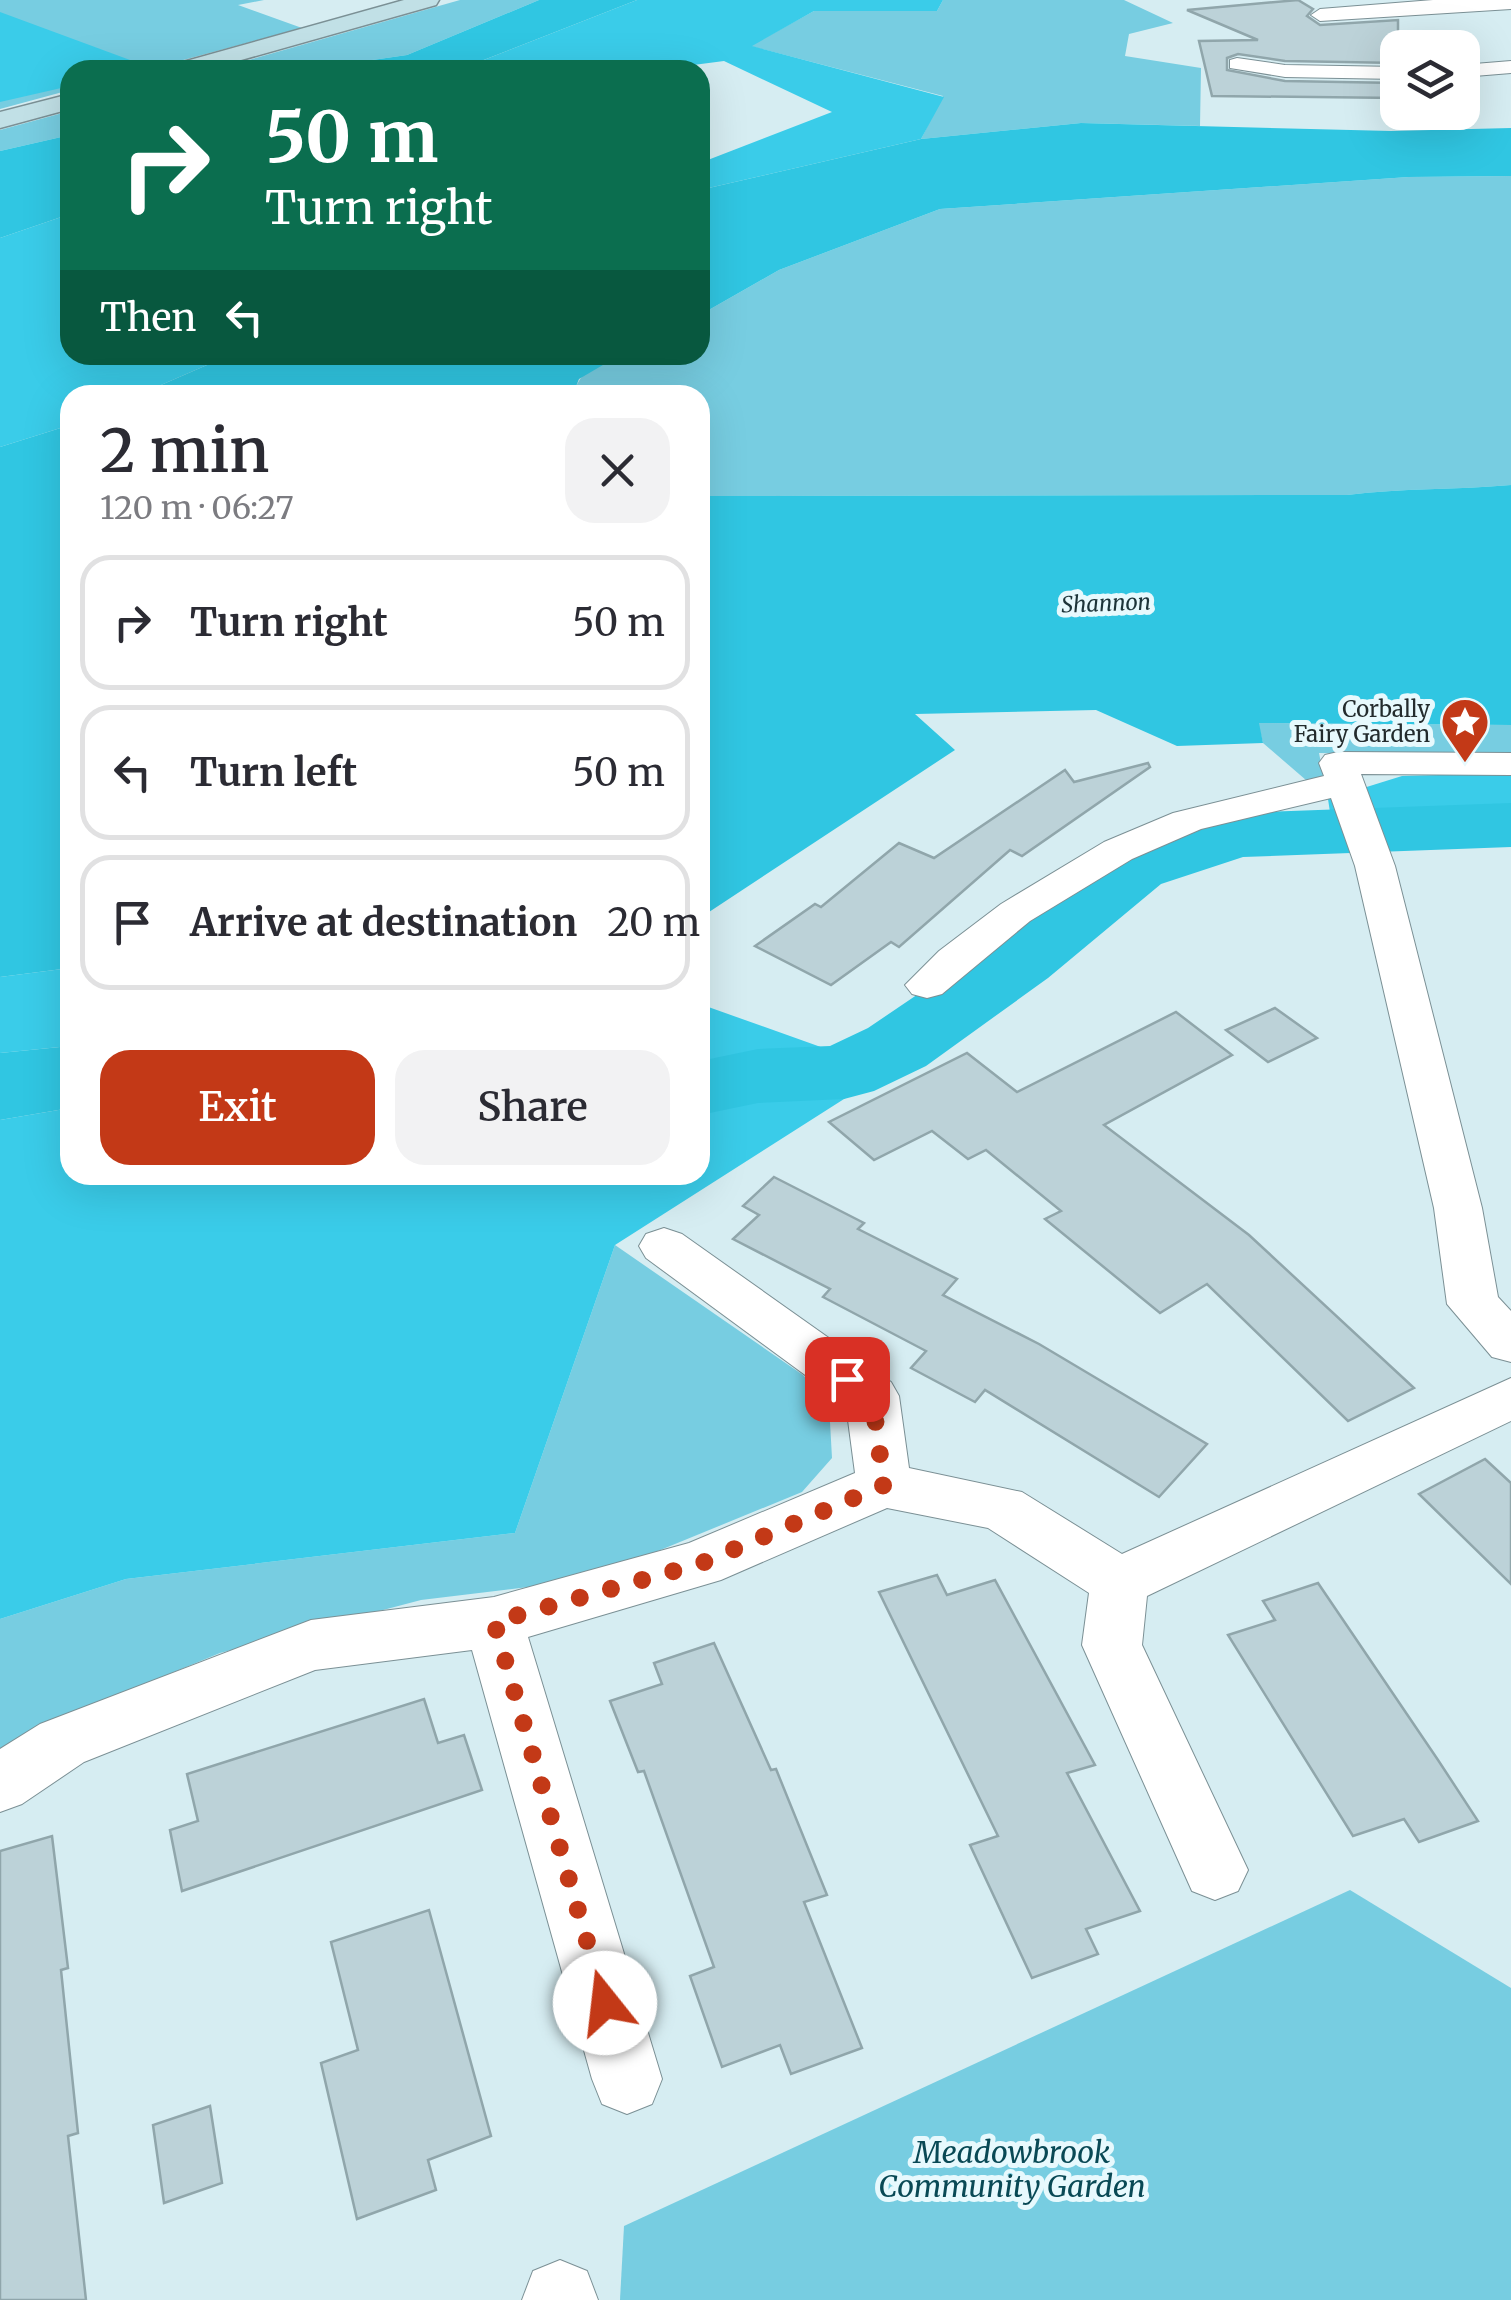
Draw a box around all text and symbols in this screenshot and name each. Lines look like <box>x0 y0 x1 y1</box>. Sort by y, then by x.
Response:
map controls <box>1380 30 1480 130</box>
button: layers <box>1380 30 1480 130</box>
text: 50 m <box>265 93 438 181</box>
icon: right <box>100 100 230 230</box>
text: Turn right <box>265 180 493 236</box>
icon: left <box>217 290 272 345</box>
text: Then <box>100 294 197 341</box>
text: 2 min <box>100 413 269 488</box>
button: close <box>565 418 670 523</box>
text: 120 m · 06:27 <box>100 488 294 528</box>
water label: Shannon <box>1061 587 1151 619</box>
icon: right <box>105 595 160 650</box>
text: Turn right <box>190 599 388 646</box>
text: 50 m <box>572 599 665 646</box>
place label: Corbally Fairy Garden <box>1294 695 1430 748</box>
place icon: Corbally Fairy Garden <box>1439 696 1491 764</box>
icon: left <box>105 745 160 800</box>
text: Turn left <box>190 749 357 796</box>
text: 50 m <box>572 749 665 796</box>
icon: arrive <box>105 895 160 950</box>
text: Arrive at destination <box>190 899 577 946</box>
text: 20 m <box>607 899 700 946</box>
button: Exit <box>100 1050 375 1165</box>
button: Share <box>395 1050 670 1165</box>
pin <box>805 1337 890 1422</box>
icon: arrive <box>820 1352 875 1407</box>
position arrow <box>553 1951 657 2055</box>
park label: Meadowbrook Community Garden <box>878 2133 1146 2205</box>

